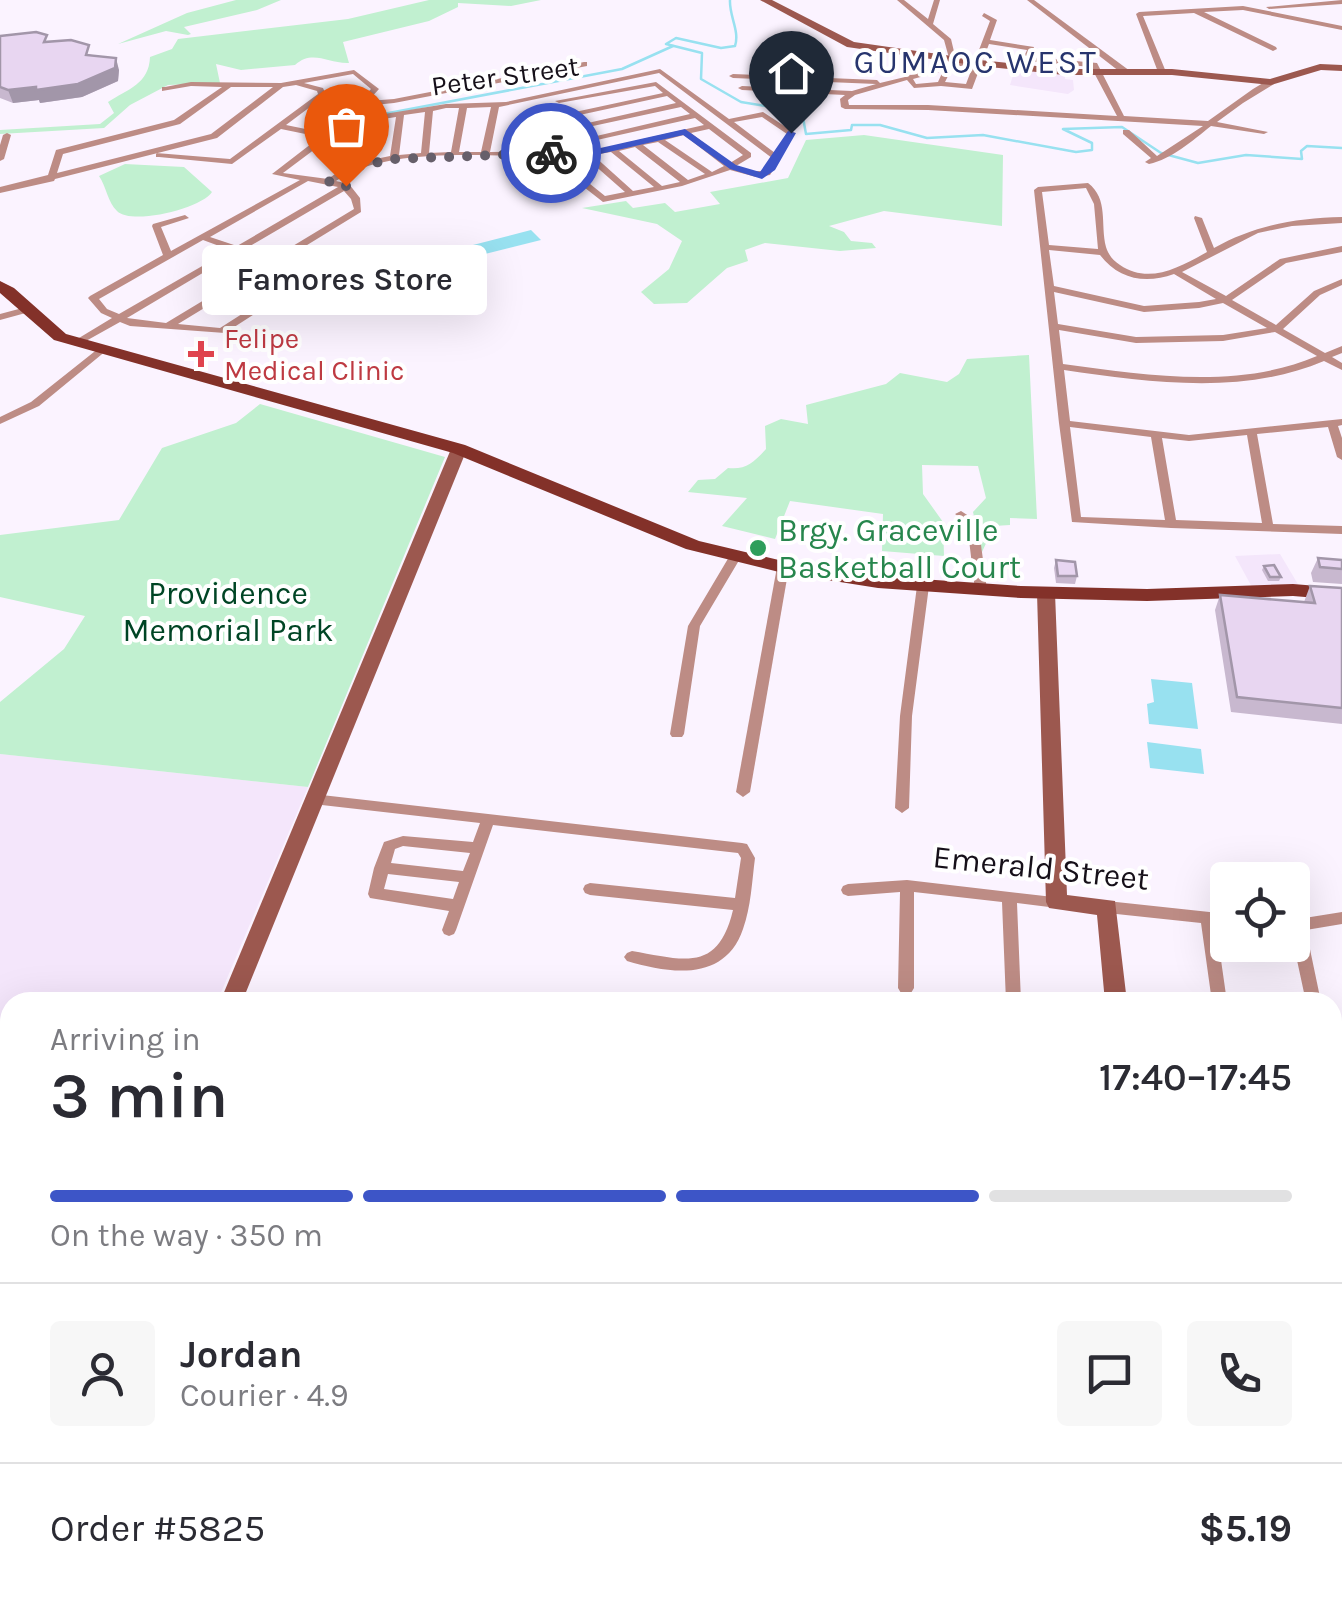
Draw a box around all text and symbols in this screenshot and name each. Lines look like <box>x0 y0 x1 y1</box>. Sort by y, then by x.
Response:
pin <box>749 31 834 134</box>
district label: GUMAOC WEST <box>854 44 1098 81</box>
icon: home <box>764 46 819 101</box>
street label: Peter Street <box>429 49 581 103</box>
pin <box>304 84 389 187</box>
icon: bag <box>319 99 374 154</box>
courier <box>501 103 601 203</box>
icon: bike <box>524 126 579 181</box>
callout: Famores Store <box>204 246 488 316</box>
text: Famores Store <box>236 261 453 298</box>
place label: Felipe Medical Clinic <box>224 322 404 387</box>
marker: Felipe Medical Clinic <box>188 341 214 367</box>
place label: Brgy. Graceville Basketball Court <box>778 512 1021 586</box>
marker: Brgy. Graceville Basketball Court <box>747 537 769 559</box>
park label: Providence Memorial Park <box>122 575 334 649</box>
street label: Emerald Street <box>931 838 1151 898</box>
map controls <box>1210 862 1310 962</box>
button: locate <box>1210 862 1310 962</box>
text: Arriving in <box>50 1021 201 1058</box>
text: 17:40–17:45 <box>1099 1055 1292 1100</box>
text: 3 min <box>50 1057 228 1133</box>
text: On the way · 350 m <box>50 1217 323 1254</box>
button: person <box>50 1321 155 1426</box>
button: chat <box>1057 1321 1162 1426</box>
button: phone <box>1187 1321 1292 1426</box>
text: Jordan <box>180 1332 303 1377</box>
text: Courier · 4.9 <box>180 1377 349 1414</box>
text: Order #5825 <box>50 1506 265 1551</box>
text: $5.19 <box>1199 1506 1292 1551</box>

